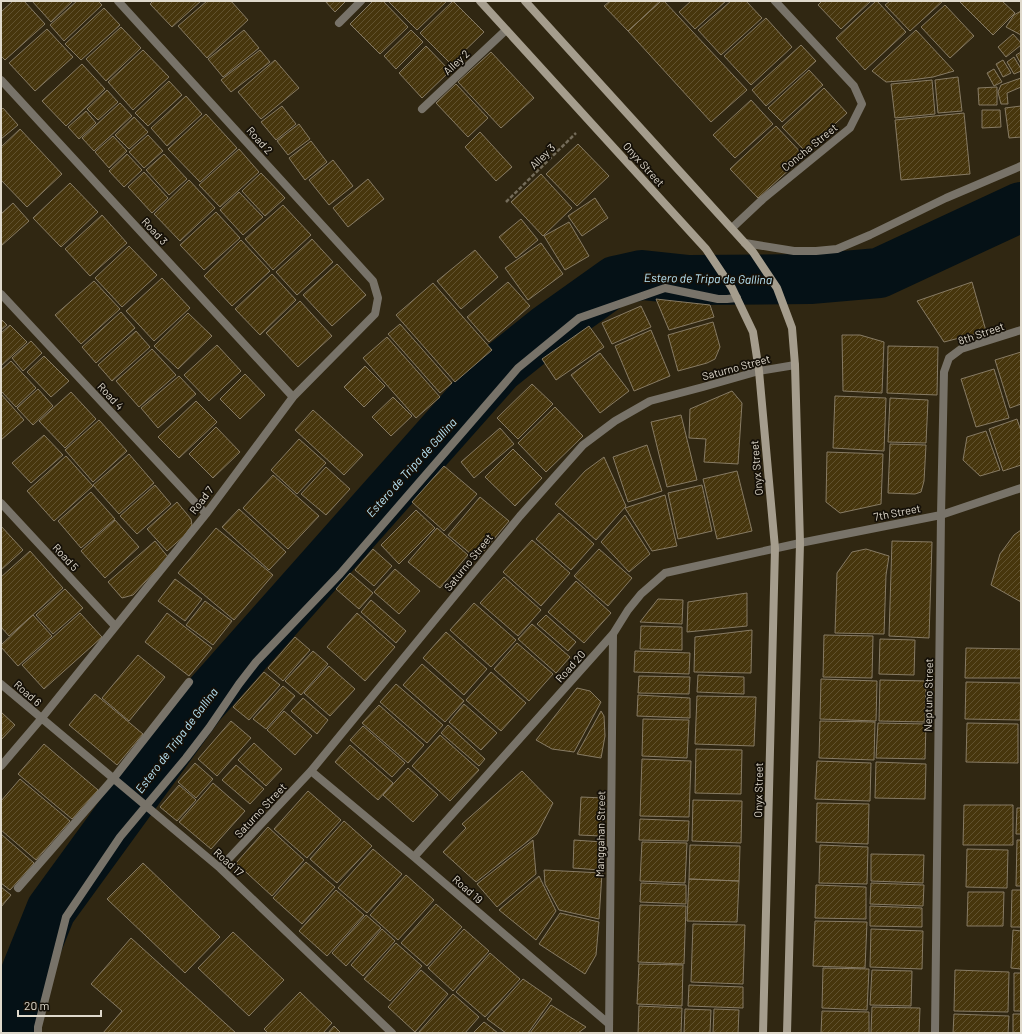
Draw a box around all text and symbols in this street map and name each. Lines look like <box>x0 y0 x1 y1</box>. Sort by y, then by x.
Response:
street label: Alley 2 <box>440 47 472 77</box>
street label: Concha Street <box>778 121 840 173</box>
street label: Road 2 <box>244 124 276 156</box>
street label: Onyx Street <box>621 139 667 189</box>
street label: Alley 3 <box>527 141 557 171</box>
street label: Road 3 <box>139 215 171 247</box>
water label: Estero de Tripa de Gallina <box>644 270 772 286</box>
street label: 8th Street <box>956 319 1006 347</box>
street label: Saturno Street <box>701 352 771 382</box>
street label: Road 4 <box>95 380 127 412</box>
water label: Estero de Tripa de Gallina <box>363 415 459 519</box>
street label: Onyx Street <box>747 440 765 496</box>
street label: Road 7 <box>186 483 216 517</box>
street label: 7th Street <box>873 501 921 523</box>
street label: Saturno Street <box>441 531 495 593</box>
street label: Road 5 <box>50 541 82 573</box>
street label: Road 20 <box>552 647 588 685</box>
street label: Neptuno Street <box>921 658 935 732</box>
street label: Road 6 <box>12 678 45 709</box>
water label: Estero de Tripa de Gallina <box>132 685 220 795</box>
street label: Onyx Street <box>751 762 765 818</box>
street label: Saturno Street <box>231 780 289 840</box>
street label: Manggahan Street <box>593 791 607 877</box>
street label: Road 17 <box>211 845 247 879</box>
street label: Road 19 <box>450 872 486 906</box>
scale bar <box>18 992 101 1018</box>
text: 20 m <box>24 998 50 1012</box>

